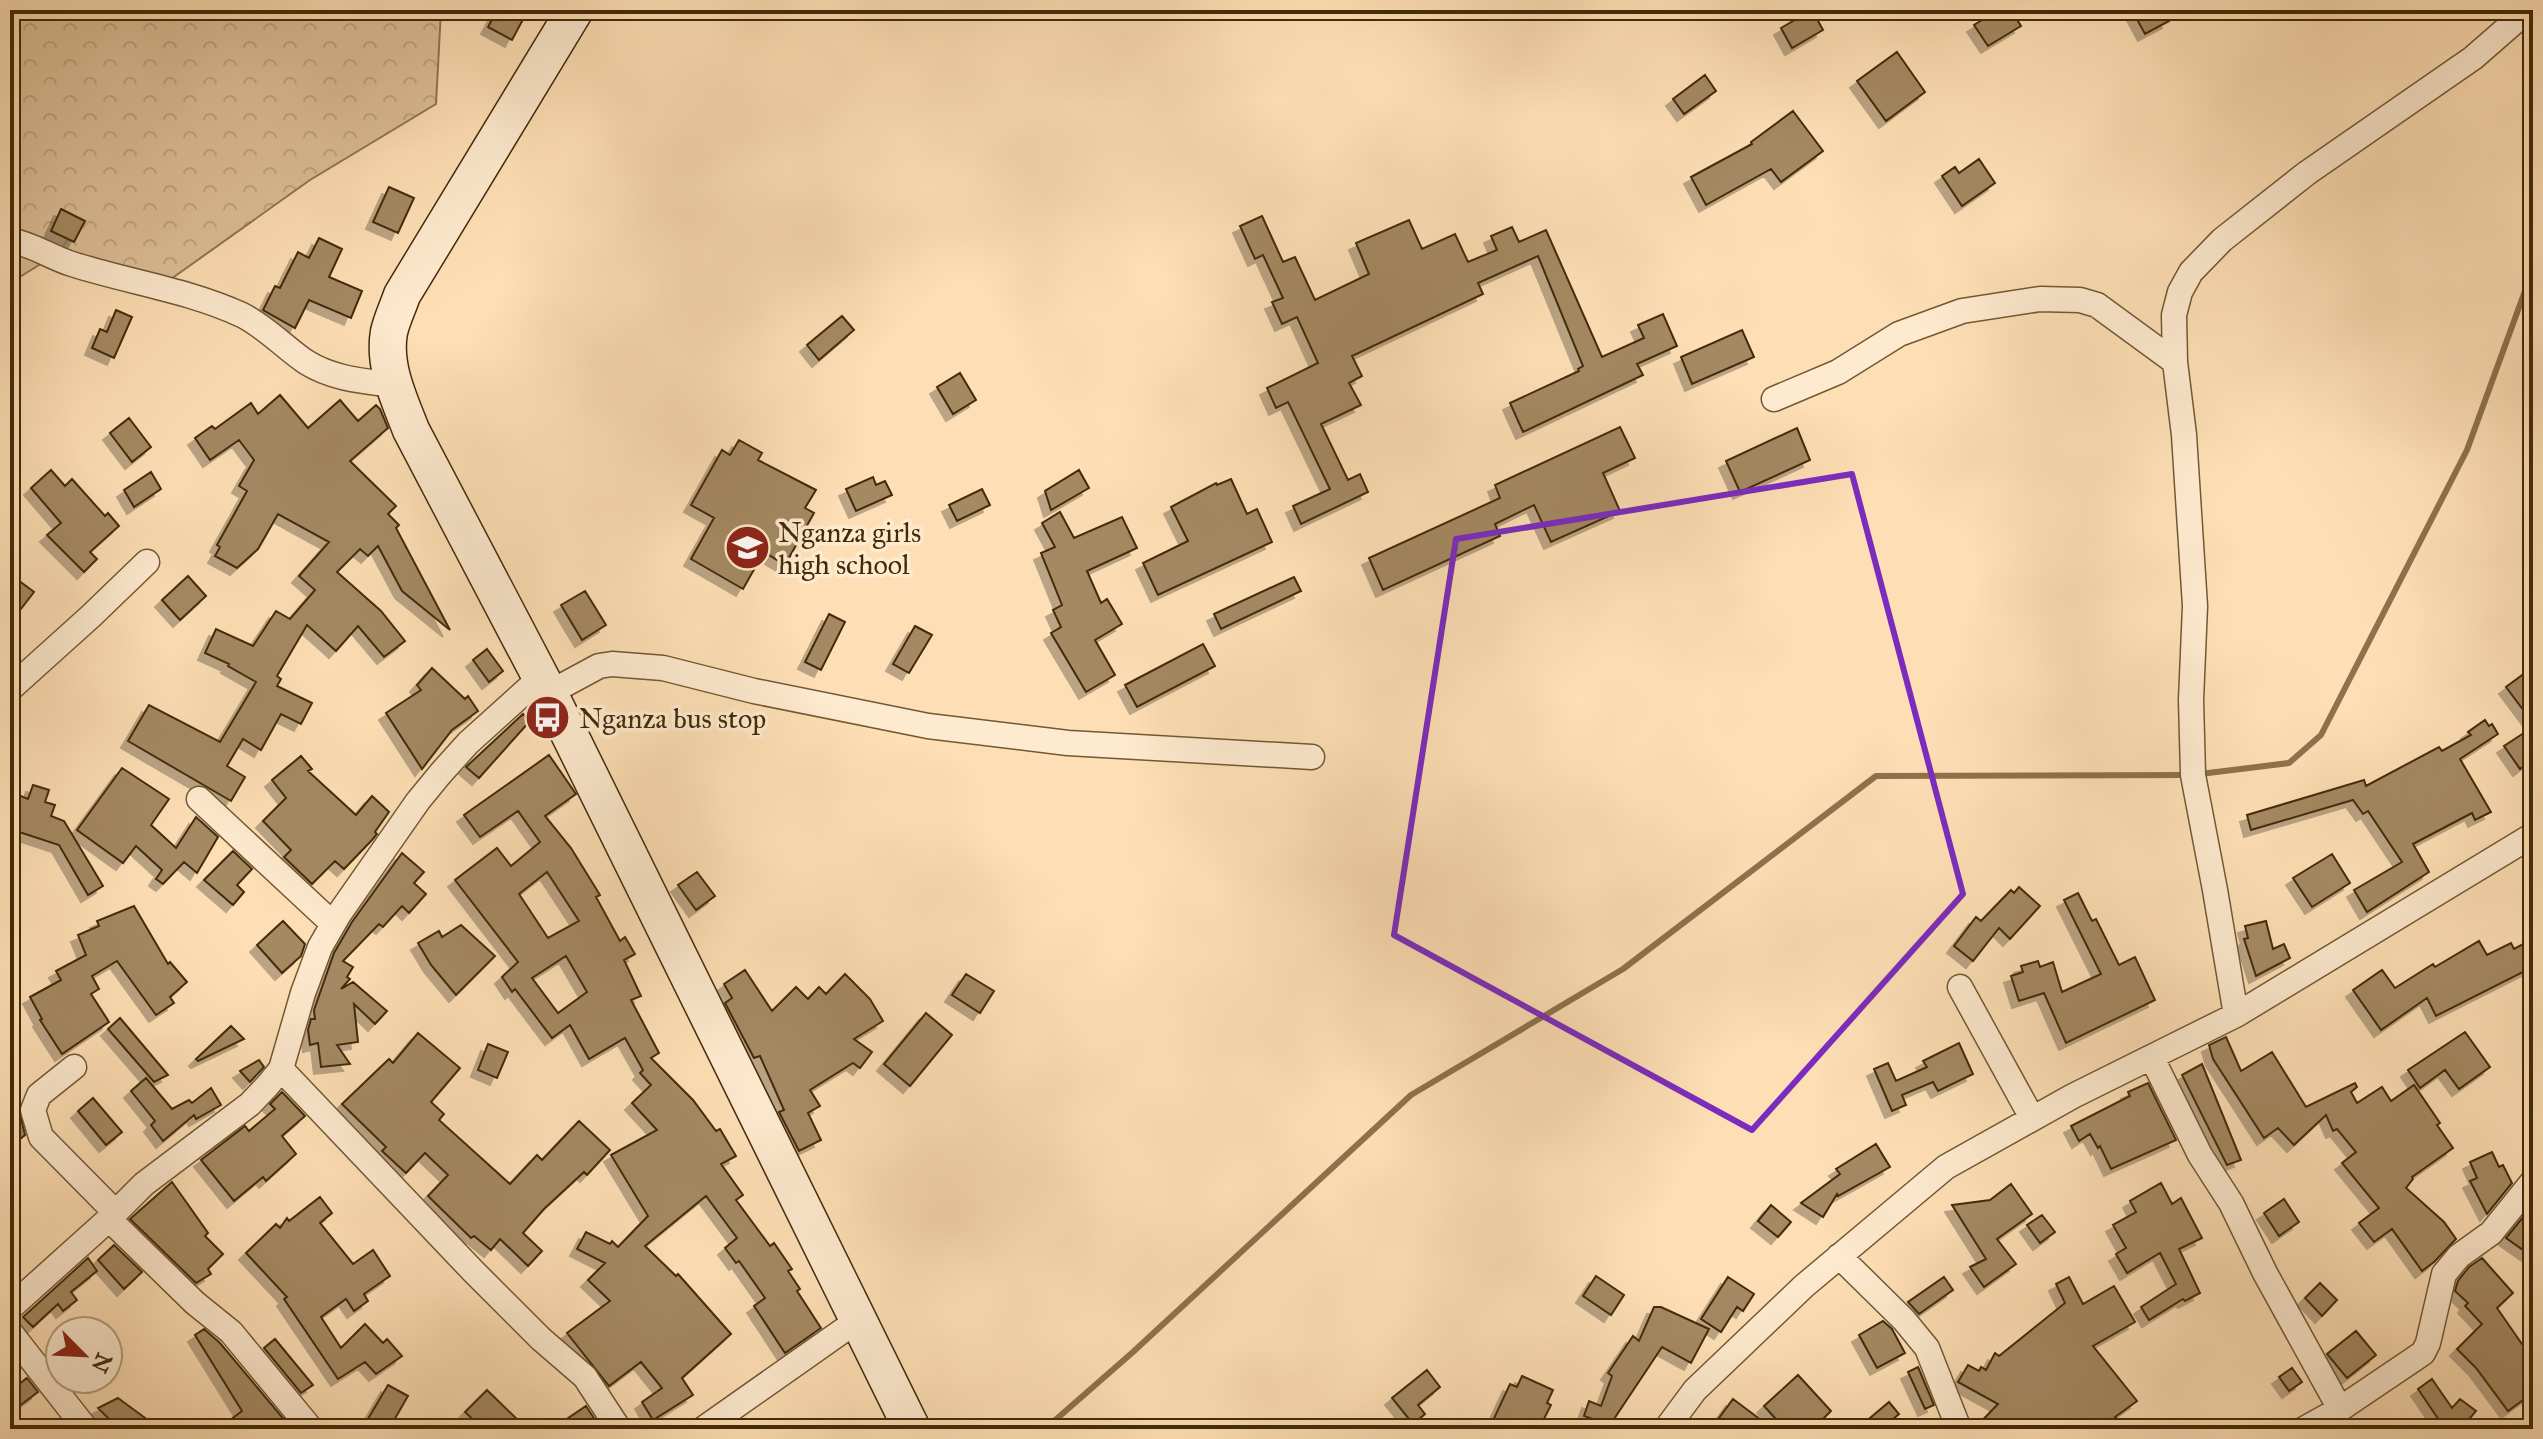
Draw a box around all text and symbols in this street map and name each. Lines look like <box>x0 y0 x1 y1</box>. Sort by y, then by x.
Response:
place label: Nganza girls high school <box>778 515 921 582</box>
school or university icon: Nganza girls high school <box>723 524 771 572</box>
bus stop icon: Nganza bus stop <box>524 694 572 742</box>
place label: Nganza bus stop <box>579 701 766 736</box>
north arrow <box>44 1315 124 1395</box>
text: N <box>86 1349 118 1377</box>

